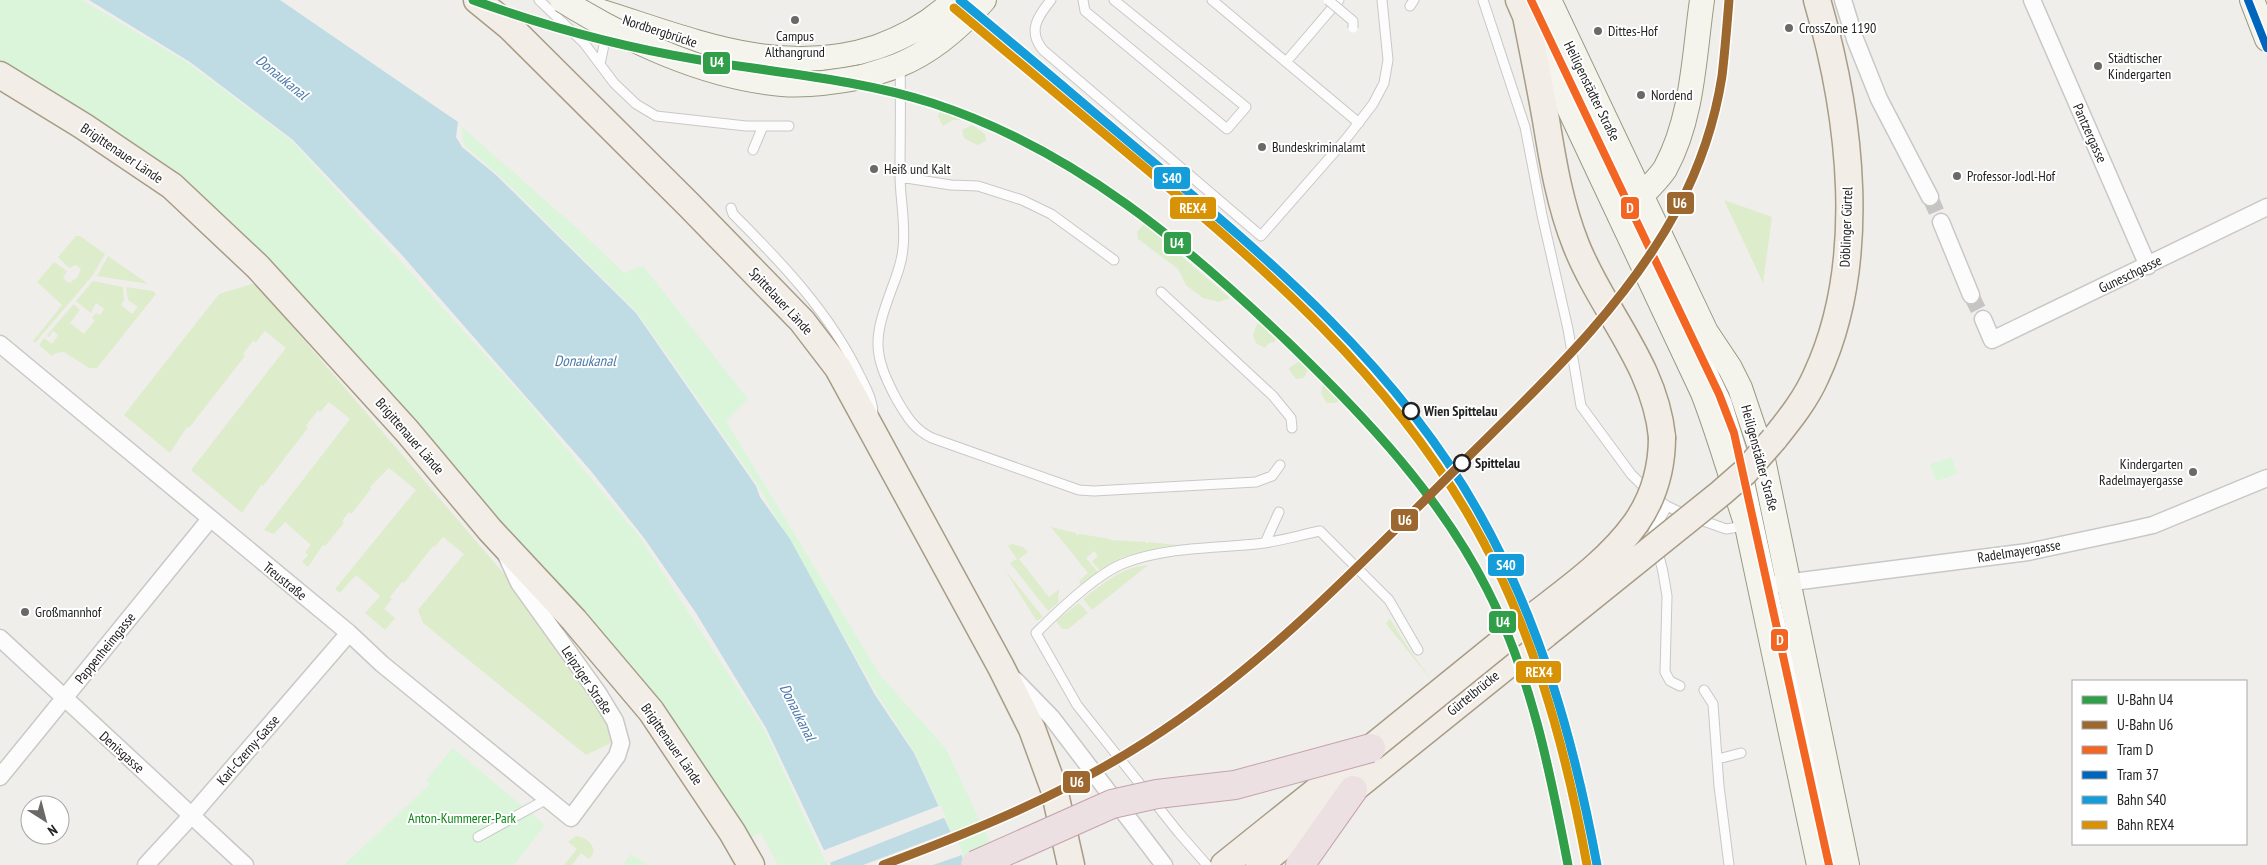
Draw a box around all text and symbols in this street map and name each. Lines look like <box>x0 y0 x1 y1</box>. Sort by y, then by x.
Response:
street label: Nordbergbrücke <box>620 10 700 52</box>
marker: Campus Althangrund <box>789 14 801 26</box>
place label: CrossZone 1190 <box>1799 19 1876 37</box>
place label: Dittes-Hof <box>1608 22 1658 40</box>
marker: CrossZone 1190 <box>1783 22 1795 34</box>
marker: Dittes-Hof <box>1592 25 1604 37</box>
place label: Campus Althangrund <box>765 27 825 61</box>
street label: Heiligenstädter Straße <box>1560 38 1624 144</box>
place label: Städtischer Kindergarten <box>2108 49 2171 83</box>
water label: Donaukanal <box>252 50 313 105</box>
line badge: U4 <box>702 51 731 75</box>
text: U4 <box>710 53 724 71</box>
marker: Städtischer Kindergarten <box>2092 60 2104 72</box>
place label: Nordend <box>1651 86 1692 104</box>
marker: Nordend <box>1635 89 1647 101</box>
street label: Pantzergasse <box>2069 101 2111 166</box>
street label: Brigittenauer Lände <box>77 119 167 187</box>
place label: Bundeskriminalamt <box>1272 138 1366 156</box>
marker: Bundeskriminalamt <box>1256 141 1268 153</box>
place label: Heiß und Kalt <box>884 160 951 178</box>
marker: Heiß und Kalt <box>868 163 880 175</box>
line badge: S40 <box>1153 166 1191 190</box>
place label: Professor-Jodl-Hof <box>1967 167 2056 185</box>
text: S40 <box>1162 169 1182 187</box>
marker: Professor-Jodl-Hof <box>1951 170 1963 182</box>
street label: Döblinger Gürtel <box>1836 186 1856 268</box>
line badge: U6 <box>1666 191 1695 215</box>
text: U6 <box>1673 194 1687 212</box>
line badge: REX4 <box>1169 196 1217 220</box>
line badge: D <box>1620 196 1640 220</box>
text: REX4 <box>1179 199 1207 217</box>
text: D <box>1626 199 1634 217</box>
line badge: U4 <box>1163 231 1192 255</box>
text: U4 <box>1170 234 1184 252</box>
street label: Guneschgasse <box>2096 251 2165 297</box>
street label: Spittelauer Lände <box>745 264 817 339</box>
water label: Donaukanal <box>554 351 617 370</box>
street label: Brigittenauer Lände <box>372 394 448 478</box>
marker: Wien Spittelau <box>1402 402 1420 420</box>
place label: Wien Spittelau <box>1423 402 1497 420</box>
street label: Heiligenstädter Straße <box>1737 403 1783 513</box>
marker: Spittelau <box>1453 454 1471 472</box>
place label: Spittelau <box>1475 454 1520 472</box>
place label: Kindergarten Radelmayergasse <box>2099 455 2183 489</box>
marker: Kindergarten Radelmayergasse <box>2187 466 2199 478</box>
line badge: U6 <box>1390 508 1419 532</box>
text: U6 <box>1398 511 1412 529</box>
street label: Radelmayergasse <box>1976 536 2062 566</box>
line badge: S40 <box>1487 553 1525 577</box>
text: S40 <box>1496 556 1516 574</box>
street label: Treustraße <box>259 558 311 604</box>
place label: Großmannhof <box>35 603 102 621</box>
marker: Großmannhof <box>19 606 31 618</box>
street label: Pappenheimgasse <box>71 609 139 687</box>
line badge: U4 <box>1488 610 1517 634</box>
text: U4 <box>1496 613 1510 631</box>
line badge: D <box>1770 628 1789 652</box>
text: D <box>1776 631 1784 649</box>
street label: Leipziger Straße <box>558 642 617 718</box>
line badge: REX4 <box>1515 660 1562 684</box>
text: REX4 <box>1525 663 1553 681</box>
street label: Gürtelbrücke <box>1443 666 1503 719</box>
water label: Donaukanal <box>776 680 821 745</box>
legend <box>2072 680 2247 845</box>
text: U-Bahn U4 <box>2117 690 2173 709</box>
street label: Brigittenauer Lände <box>637 700 707 789</box>
street label: Karl-Czerny-Gasse <box>213 711 284 789</box>
text: U-Bahn U6 <box>2117 715 2173 734</box>
street label: Denisgasse <box>96 727 148 777</box>
text: Tram D <box>2117 740 2153 759</box>
text: Tram 37 <box>2117 765 2159 784</box>
line badge: U6 <box>1062 770 1091 794</box>
text: U6 <box>1070 773 1084 791</box>
text: Bahn S40 <box>2117 790 2167 809</box>
north arrow <box>20 795 70 845</box>
park label: Anton-Kummerer-Park <box>408 809 516 827</box>
text: Bahn REX4 <box>2117 815 2175 834</box>
text: N <box>44 821 61 840</box>

